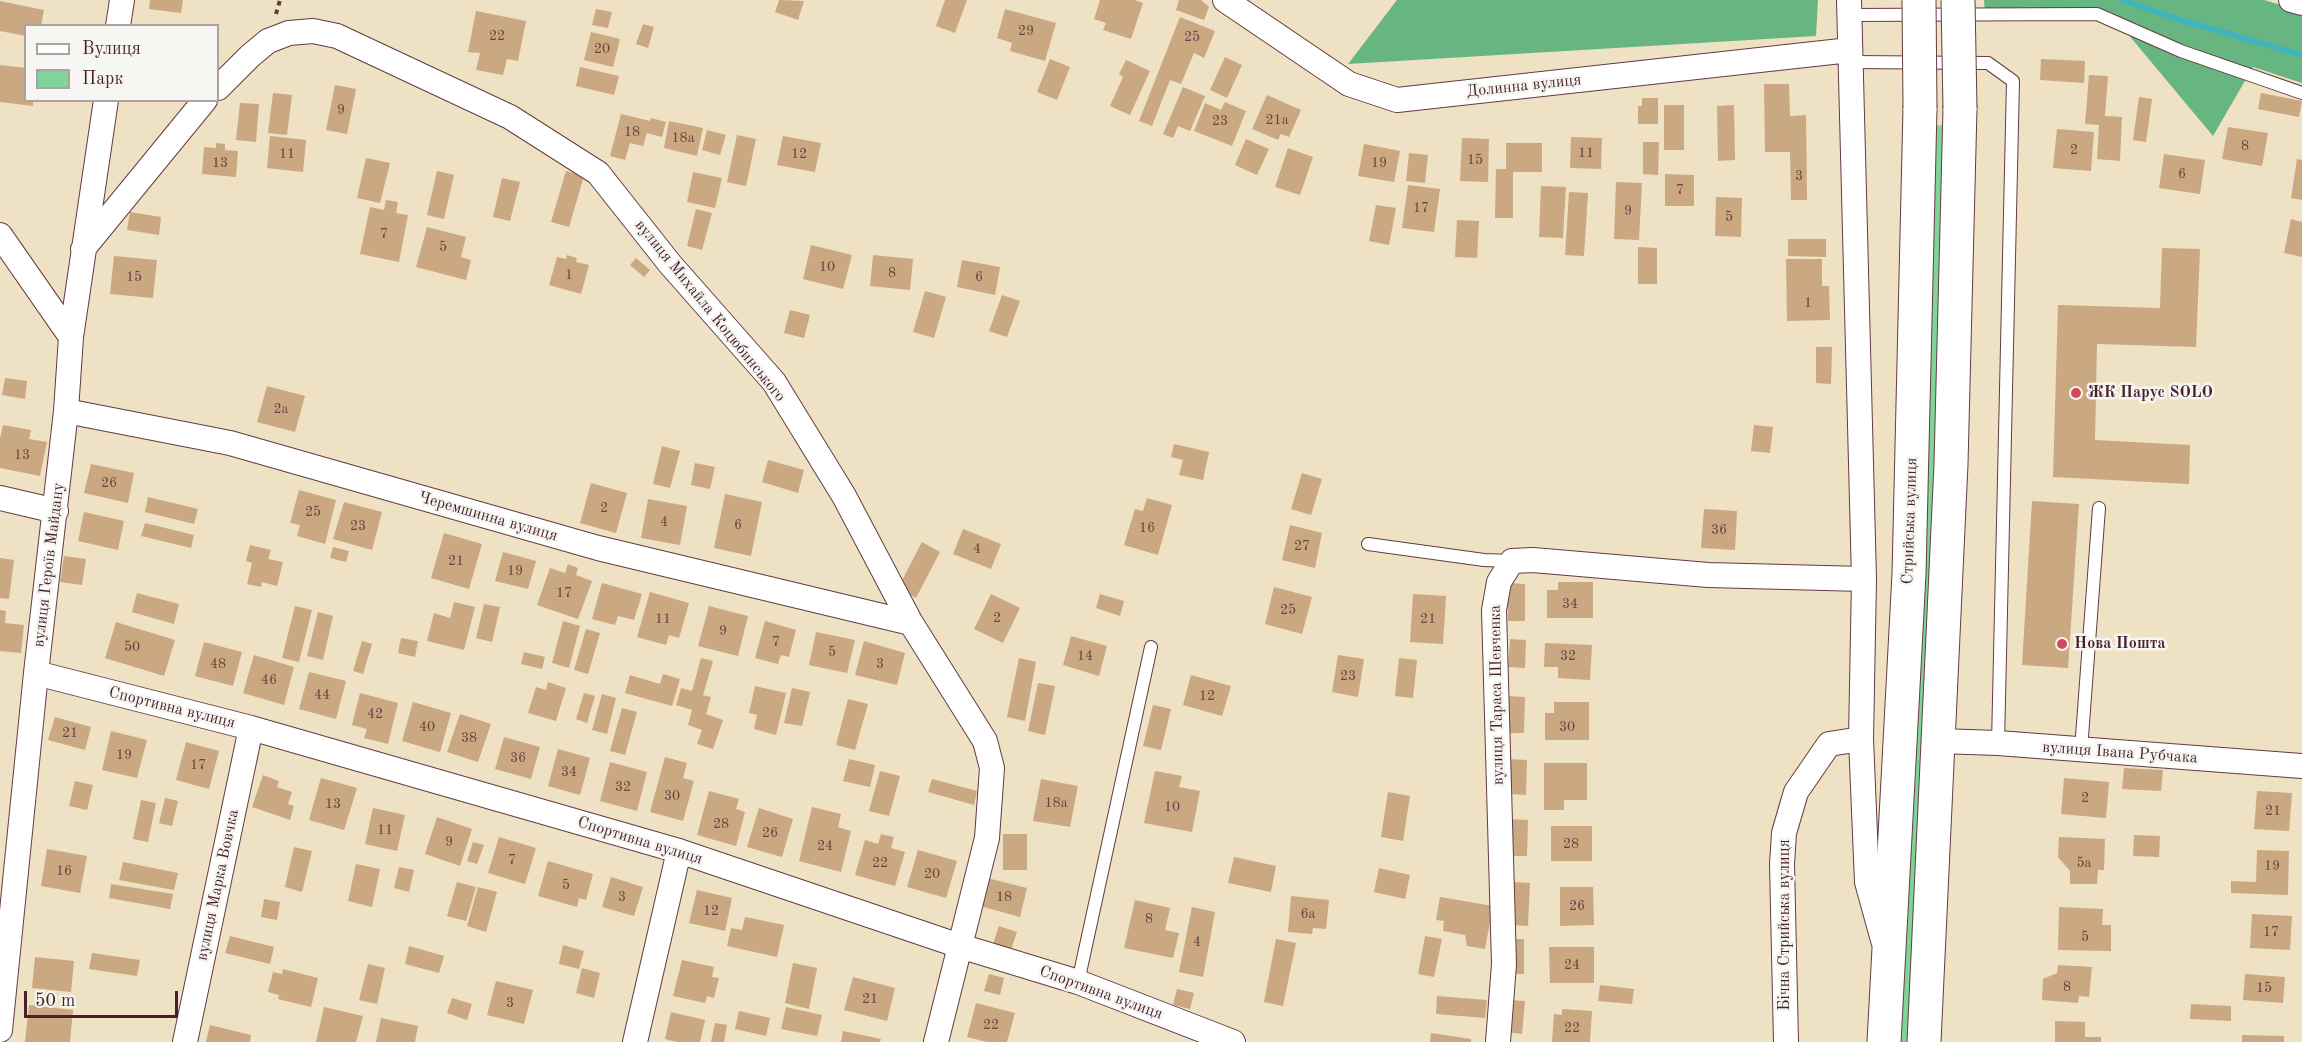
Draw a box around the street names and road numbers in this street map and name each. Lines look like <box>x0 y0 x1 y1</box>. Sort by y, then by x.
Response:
street label: Долинна вулиця <box>1466 70 1582 102</box>
street label: вулиця Михайла Коцюбинського <box>631 216 789 406</box>
street label: Стрийська вулиця <box>1898 457 1922 585</box>
street label: вулиця Героїв Майдану <box>29 481 69 649</box>
street label: Черемшинна вулиця <box>416 488 560 546</box>
street label: вулиця Тараса Шевченка <box>1486 605 1508 785</box>
street label: Спортивна вулиця <box>107 683 237 733</box>
street label: вулиця Івана Рубчака <box>2042 738 2198 768</box>
street label: вулиця Марка Вовчка <box>193 808 243 962</box>
street label: Спортивна вулиця <box>575 813 705 869</box>
street label: Бічна Стрийська вулиця <box>1775 839 1795 1011</box>
street label: Спортивна вулиця <box>1037 962 1165 1024</box>

